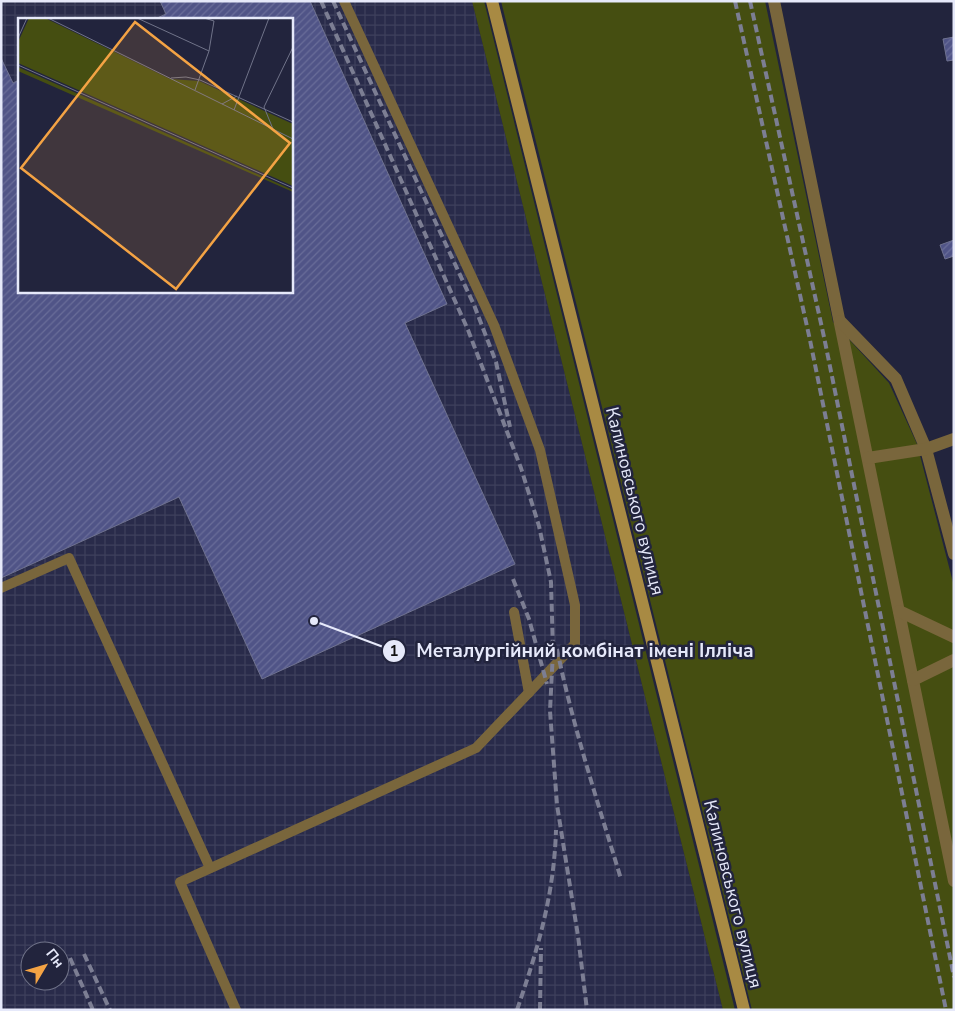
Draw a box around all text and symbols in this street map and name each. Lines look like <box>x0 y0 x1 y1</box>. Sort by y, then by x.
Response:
inset map <box>18 18 292 292</box>
street label: Калиновського вулиця <box>600 404 670 598</box>
callout: Металургійний комбінат імені Ілліча <box>381 634 764 668</box>
text: Металургійний комбінат імені Ілліча <box>416 638 754 664</box>
text: 1 <box>389 641 399 661</box>
street label: Калиновського вулиця <box>698 797 768 991</box>
north arrow <box>20 941 70 991</box>
text: Пн <box>41 945 68 972</box>

